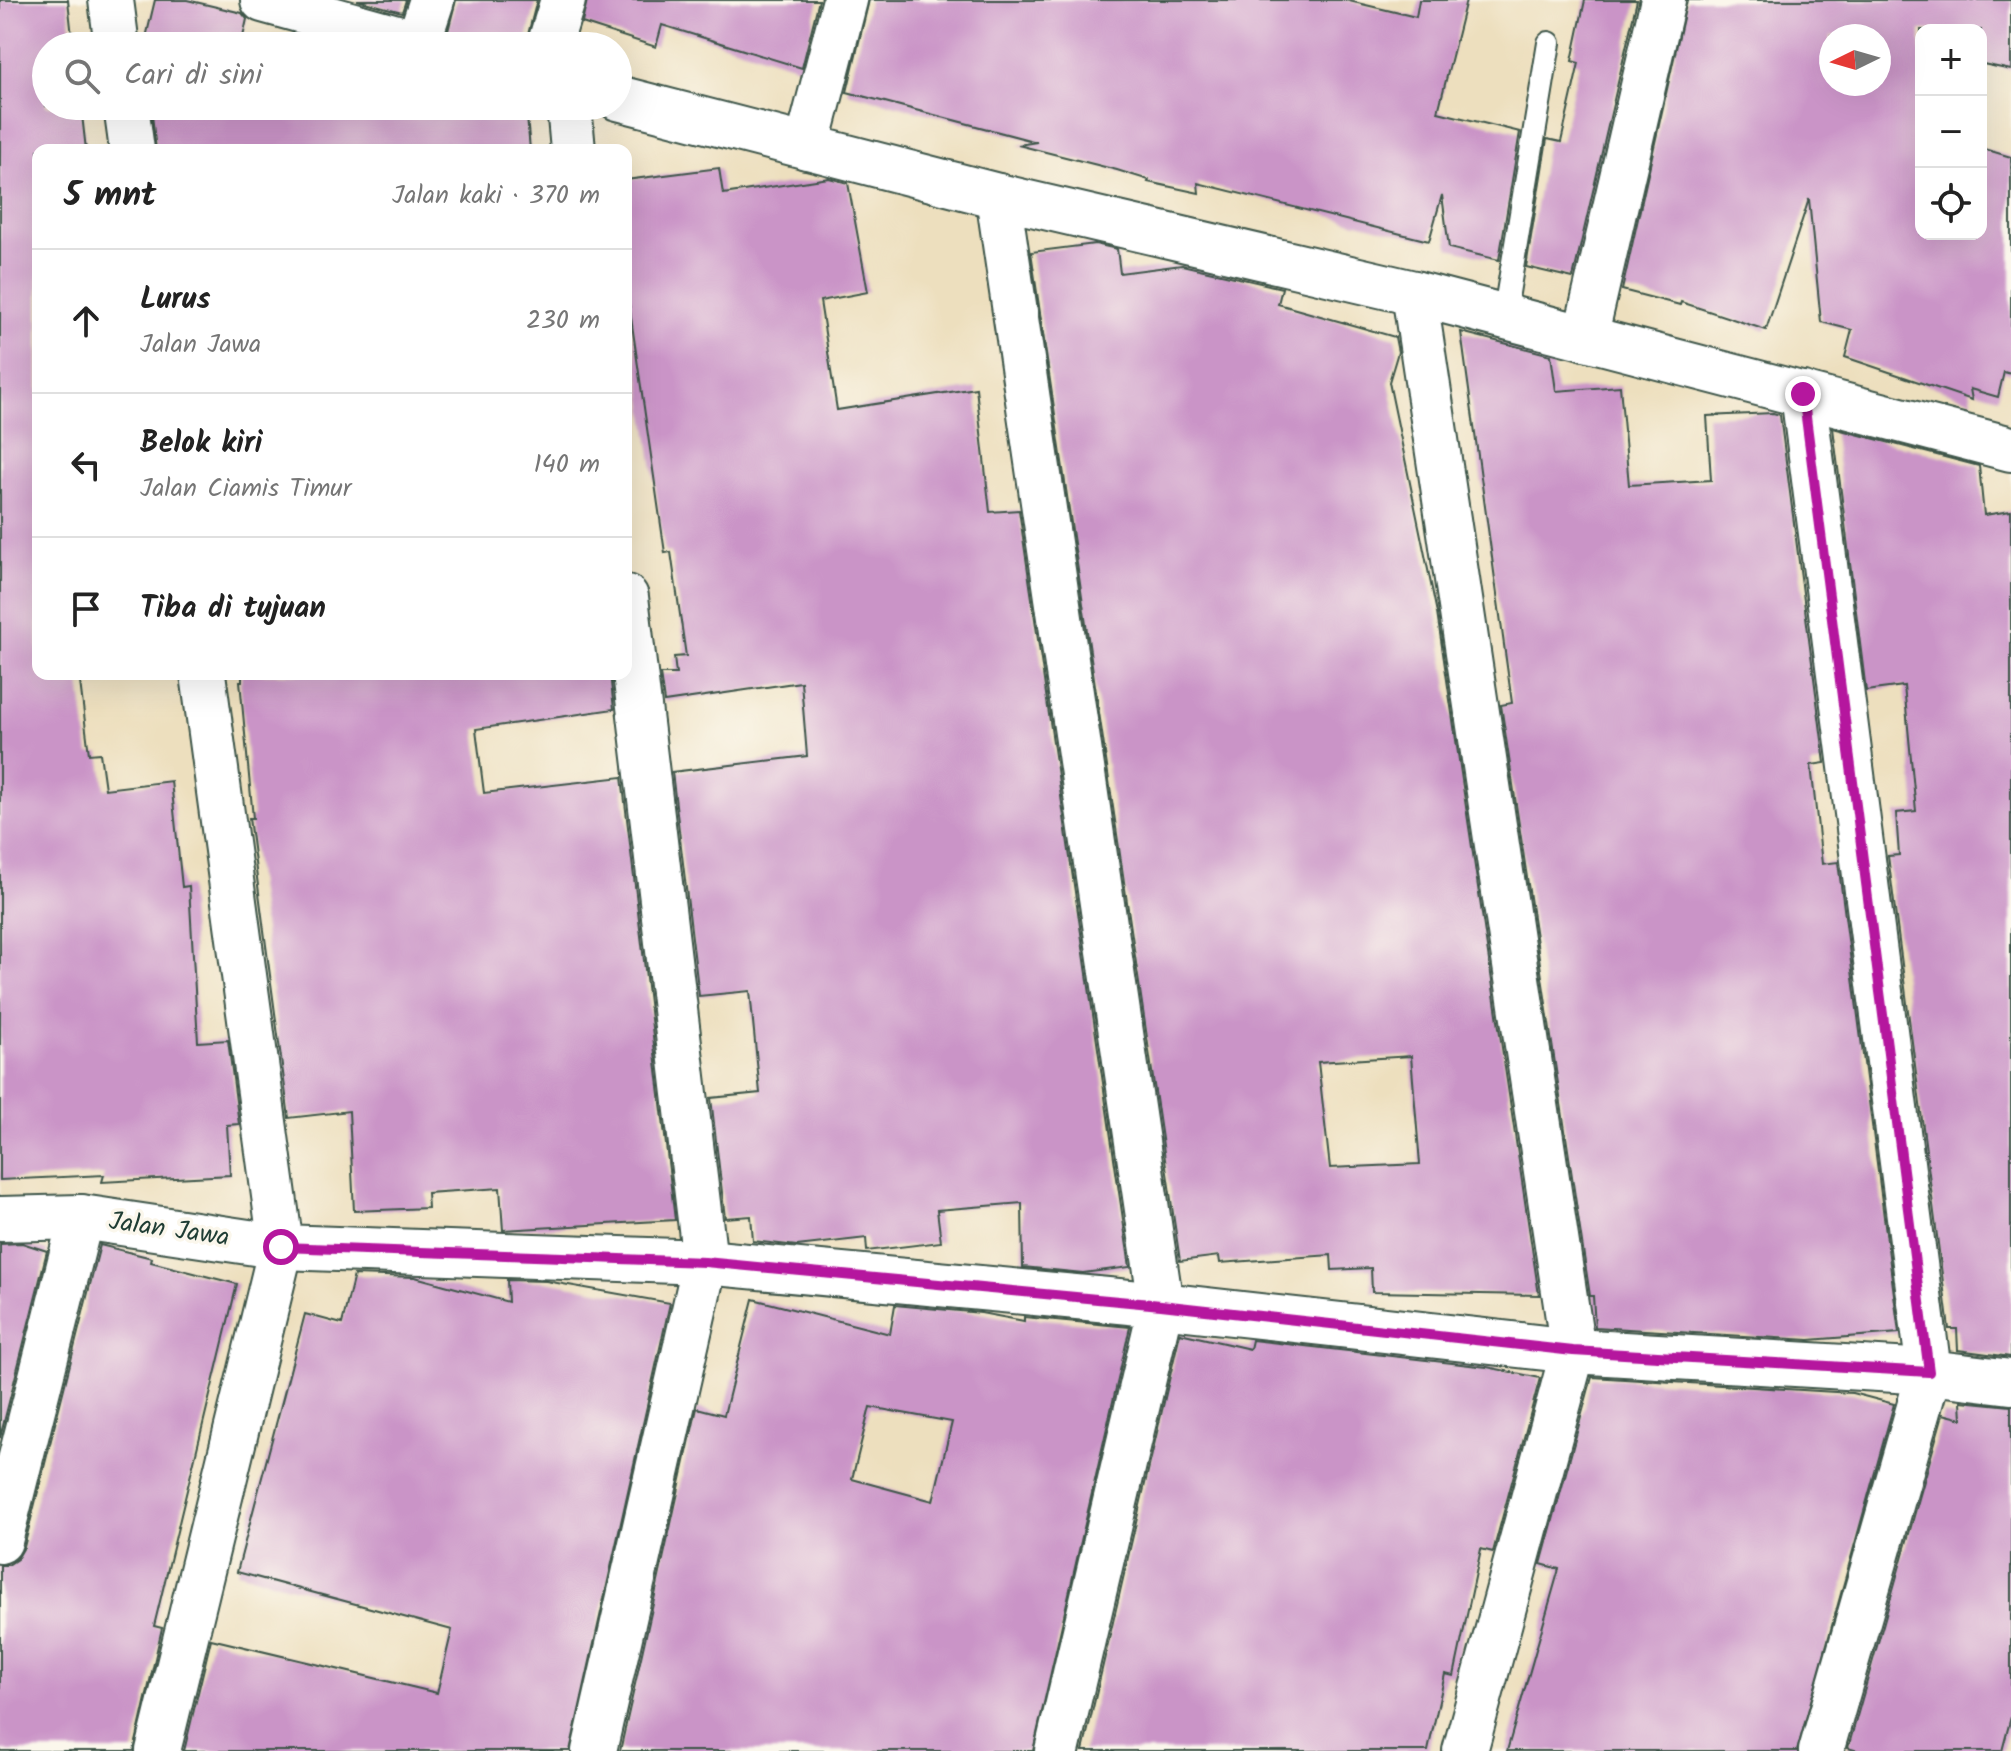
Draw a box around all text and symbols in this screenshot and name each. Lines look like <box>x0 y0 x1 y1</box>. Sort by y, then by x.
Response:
north arrow <box>1819 24 1891 96</box>
map controls <box>1915 24 1987 240</box>
button: + <box>1915 24 1987 96</box>
search box <box>32 32 632 120</box>
text: Cari di sini <box>124 52 262 100</box>
icon: search <box>60 54 104 98</box>
button: − <box>1915 96 1987 168</box>
button: locate <box>1915 168 1987 240</box>
text: 5 mnt <box>64 169 156 223</box>
text: Jalan kaki · 370 m <box>392 175 600 217</box>
text: Lurus <box>140 276 210 324</box>
icon: ahead <box>64 299 108 343</box>
text: 230 m <box>526 300 600 342</box>
text: Jalan Jawa <box>140 324 261 366</box>
route end <box>1785 376 1821 412</box>
text: Belok kiri <box>140 420 263 468</box>
icon: left <box>64 443 108 487</box>
text: 140 m <box>533 444 600 486</box>
text: Jalan Ciamis Timur <box>140 468 351 510</box>
text: Tiba di tujuan <box>140 585 326 633</box>
icon: arrive <box>64 587 108 631</box>
street label: Jalan Jawa <box>106 1201 232 1259</box>
route start <box>263 1229 299 1265</box>

